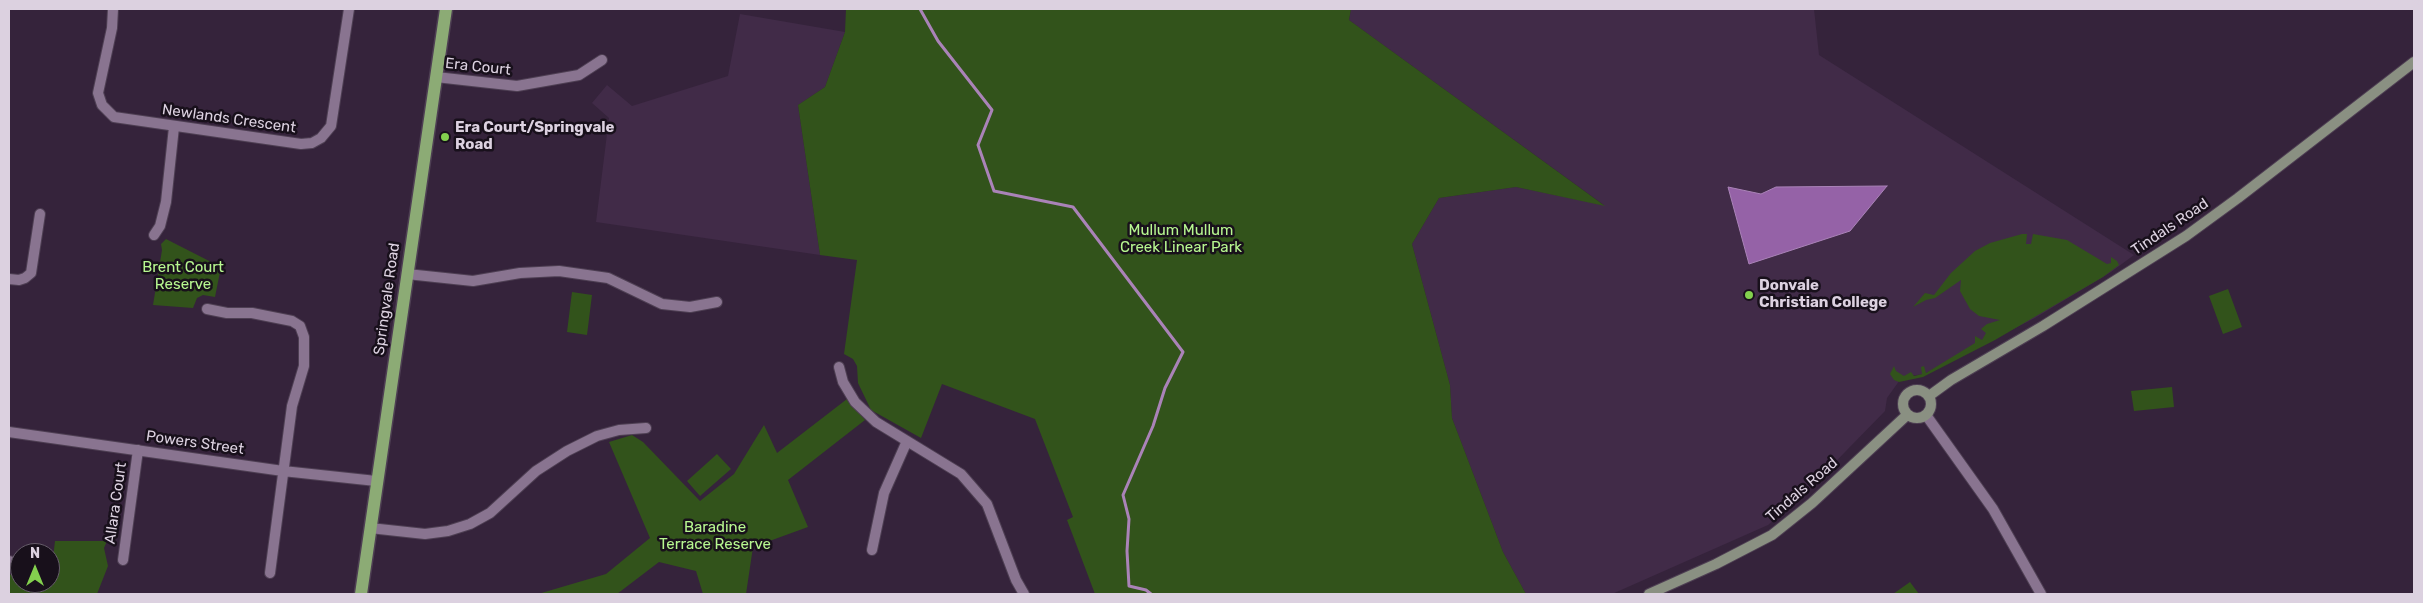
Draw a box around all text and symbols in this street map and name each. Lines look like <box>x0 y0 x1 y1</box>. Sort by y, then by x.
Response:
street label: Era Court <box>444 55 512 79</box>
street label: Newlands Crescent <box>161 101 297 137</box>
place label: Era Court/Springvale Road <box>455 119 614 154</box>
marker: Era Court/Springvale Road <box>439 131 451 143</box>
street label: Tindals Road <box>2128 195 2212 259</box>
park label: Mullum Mullum Creek Linear Park <box>1120 222 1242 257</box>
street label: Springvale Road <box>370 242 404 356</box>
park label: Brent Court Reserve <box>142 259 224 294</box>
place label: Donvale Christian College <box>1759 277 1887 312</box>
marker: Donvale Christian College <box>1743 289 1755 301</box>
street label: Powers Street <box>145 427 245 459</box>
street label: Tindals Road <box>1762 454 1842 526</box>
street label: Allara Court <box>101 461 131 545</box>
park label: Baradine Terrace Reserve <box>659 519 771 554</box>
north arrow <box>10 543 60 593</box>
text: N <box>30 545 40 562</box>

